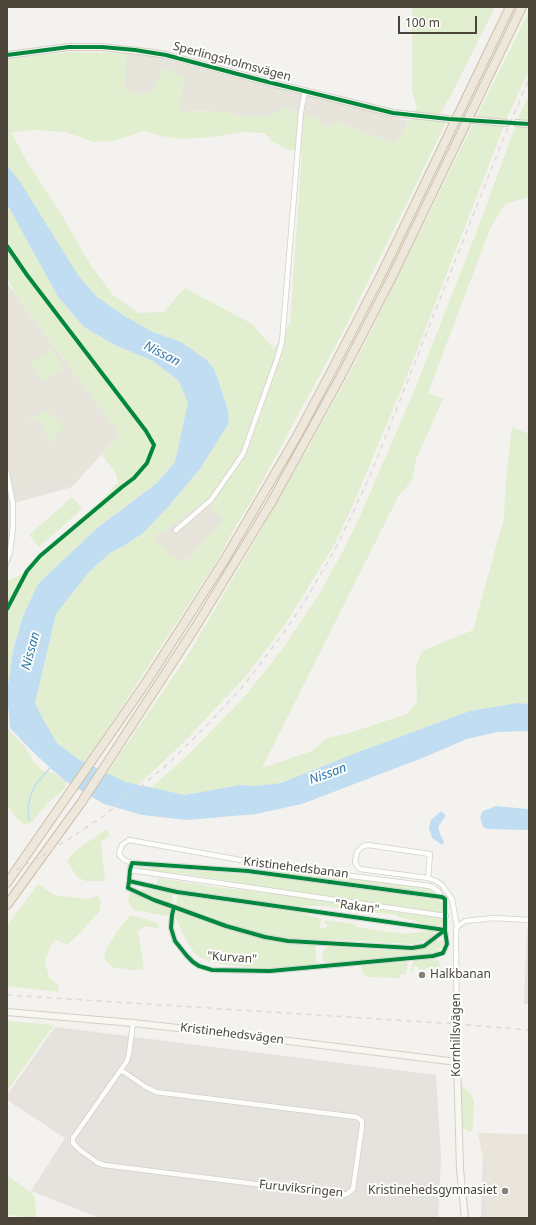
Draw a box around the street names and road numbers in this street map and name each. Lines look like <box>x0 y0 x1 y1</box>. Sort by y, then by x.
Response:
street label: Sperlingsholmsvägen <box>171 39 293 85</box>
street label: Kristinehedsbanan <box>243 854 349 882</box>
street label: "Rakan" <box>334 897 380 917</box>
street label: "Kurvan" <box>207 949 257 967</box>
street label: Kornhillsvägen <box>450 993 464 1077</box>
street label: Kristinehedsvägen <box>179 1020 285 1048</box>
street label: Furuviksringen <box>258 1177 344 1201</box>

